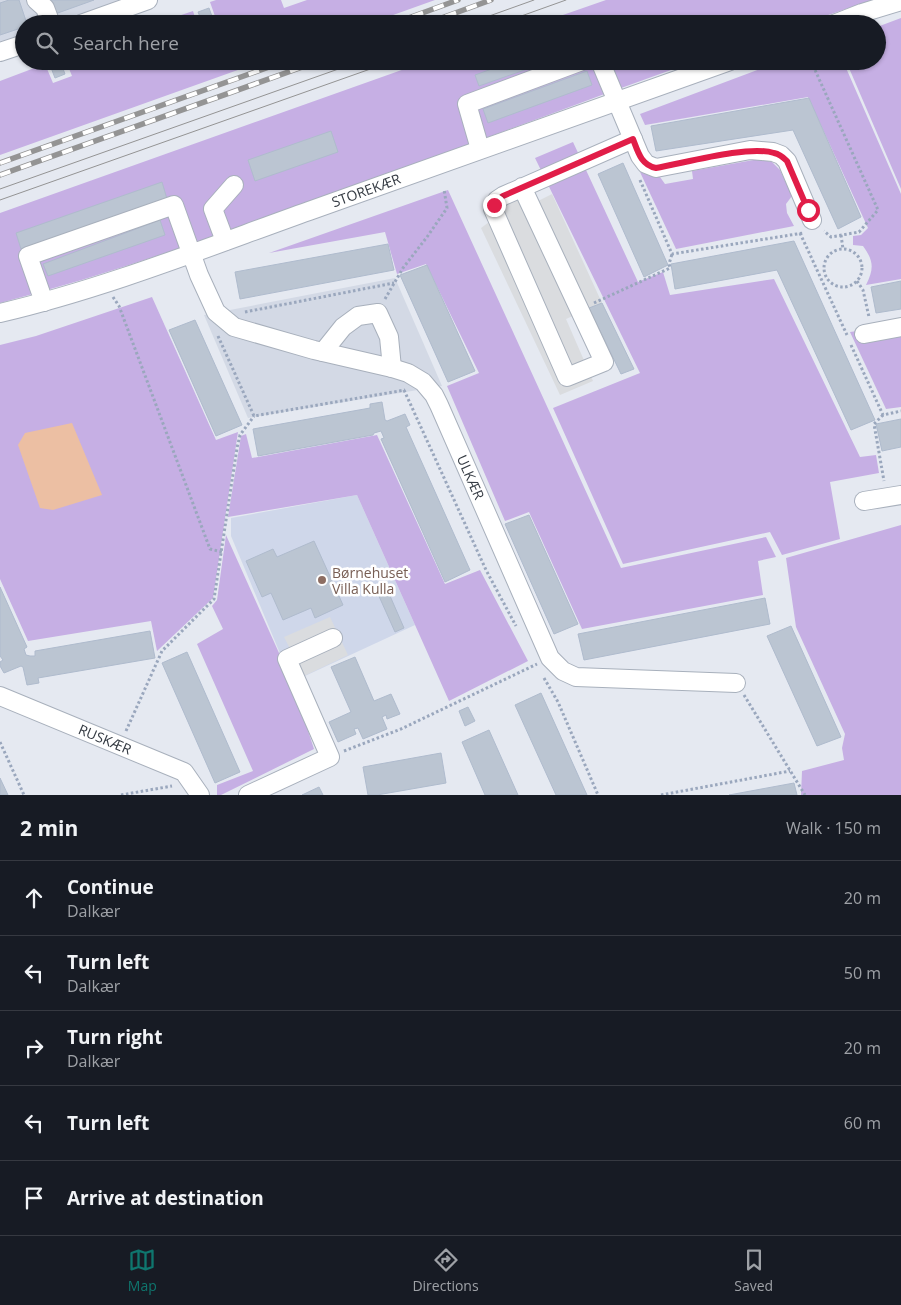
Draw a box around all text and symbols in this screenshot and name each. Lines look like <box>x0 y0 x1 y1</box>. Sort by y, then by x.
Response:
search box <box>15 15 886 70</box>
icon: search <box>33 29 61 57</box>
text: Search here <box>73 30 179 56</box>
street label: STOREKÆR <box>329 169 403 211</box>
route end <box>483 194 506 217</box>
route start <box>797 199 820 222</box>
street label: ULKÆR <box>453 452 489 503</box>
place label: Børnehuset Villa Kulla <box>332 563 408 598</box>
marker: Børnehuset Villa Kulla <box>316 574 328 586</box>
street label: RUSKÆR <box>76 719 135 759</box>
text: 2 min <box>20 814 78 842</box>
text: Walk · 150 m <box>786 817 881 839</box>
text: Continue <box>67 874 154 900</box>
icon: ahead <box>20 884 48 912</box>
text: 20 m <box>844 887 881 909</box>
text: Dalkær <box>67 900 120 922</box>
text: Turn left <box>67 949 149 975</box>
icon: left <box>20 959 48 987</box>
text: 50 m <box>844 962 881 984</box>
text: Dalkær <box>67 975 120 997</box>
text: Turn right <box>67 1024 162 1050</box>
icon: right <box>20 1034 48 1062</box>
text: 20 m <box>844 1037 881 1059</box>
text: Dalkær <box>67 1050 120 1072</box>
icon: left <box>20 1109 48 1137</box>
text: Turn left <box>67 1110 149 1136</box>
text: 60 m <box>844 1112 881 1134</box>
icon: arrive <box>20 1184 48 1212</box>
text: Arrive at destination <box>67 1185 264 1211</box>
tab: Map <box>128 1246 157 1295</box>
tab: Directions <box>412 1246 479 1295</box>
tab: Saved <box>734 1246 773 1295</box>

